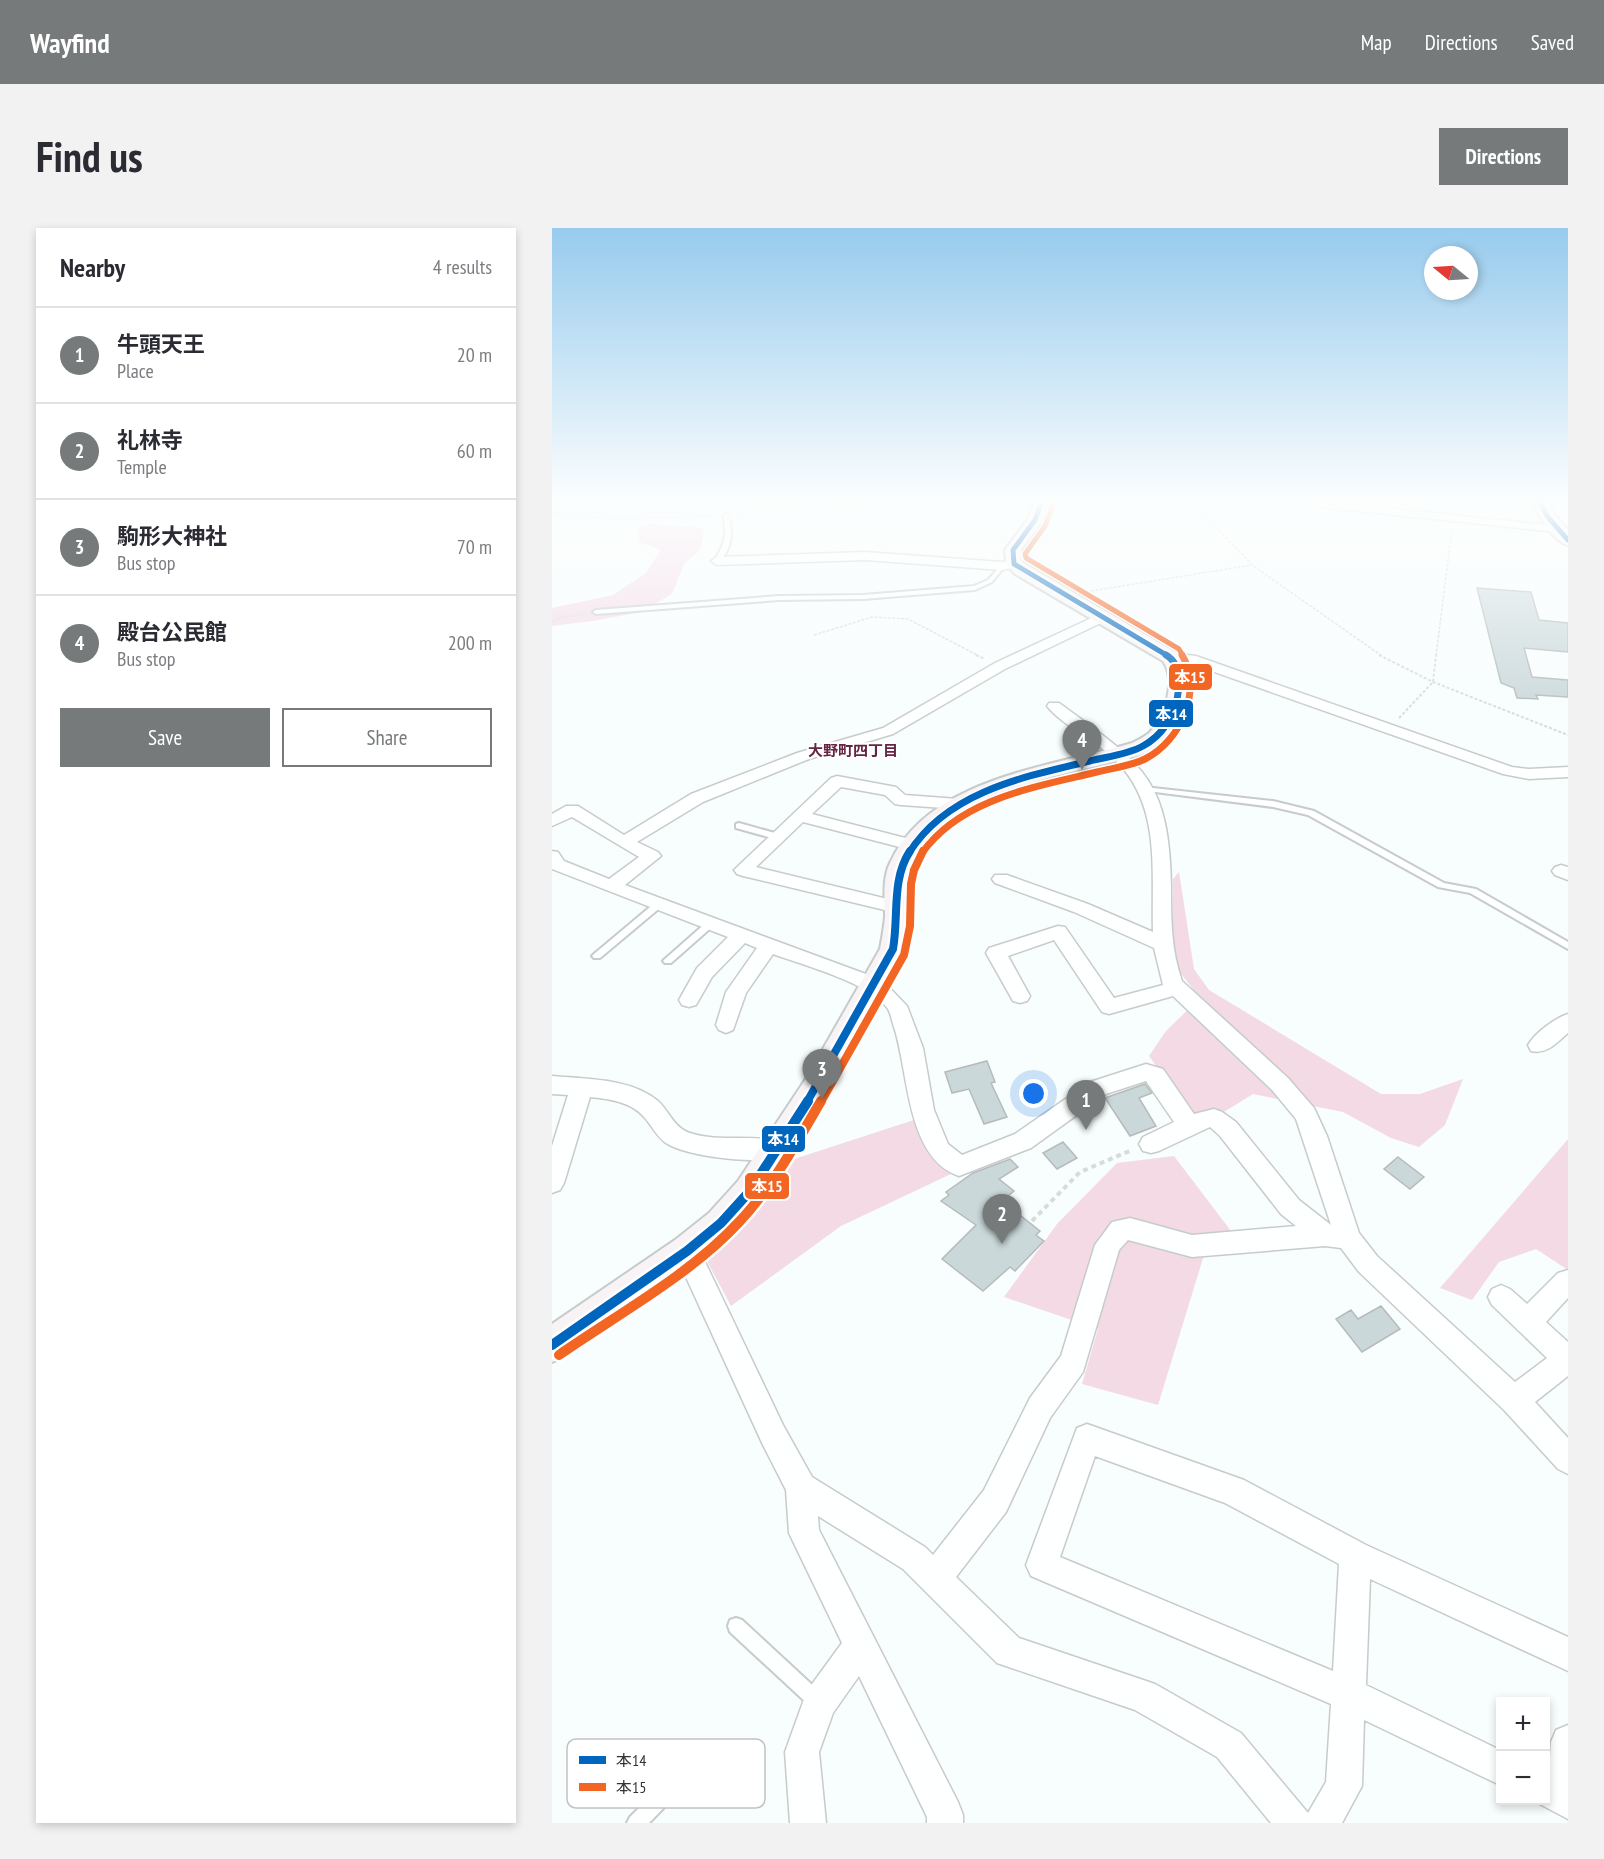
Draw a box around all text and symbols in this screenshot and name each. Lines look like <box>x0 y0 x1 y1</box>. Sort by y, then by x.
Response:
text: Wayfind <box>30 24 110 61</box>
text: Map <box>1361 29 1392 56</box>
text: Directions <box>1425 29 1498 56</box>
text: Saved <box>1531 29 1574 56</box>
button: Directions <box>1439 128 1568 185</box>
text: Find us <box>36 129 143 184</box>
north arrow <box>1424 246 1478 300</box>
text: Nearby <box>60 251 125 284</box>
text: 4 results <box>433 254 492 280</box>
text: 牛頭天王 <box>117 330 205 358</box>
text: 1 <box>75 342 84 368</box>
text: 20 m <box>457 342 492 368</box>
text: Place <box>117 358 154 384</box>
text: 礼林寺 <box>117 426 183 454</box>
text: 2 <box>75 438 84 464</box>
text: 60 m <box>457 438 492 464</box>
text: Temple <box>117 454 167 480</box>
text: 駒形大神社 <box>117 522 227 550</box>
text: 3 <box>75 534 84 560</box>
text: 70 m <box>457 534 492 560</box>
text: Bus stop <box>117 550 176 576</box>
text: 殿台公民館 <box>117 618 227 646</box>
text: 4 <box>75 630 84 656</box>
text: 200 m <box>448 630 492 656</box>
text: Bus stop <box>117 646 176 672</box>
line badge: 本15 <box>1168 663 1213 691</box>
text: 本15 <box>1174 667 1206 687</box>
line badge: 本14 <box>1148 699 1194 728</box>
text: 本14 <box>1155 704 1187 724</box>
button: Save <box>60 708 270 767</box>
button: Share <box>282 708 492 767</box>
pin: 4 <box>1062 720 1102 770</box>
district label: 大野町四丁目 <box>808 741 898 760</box>
pin: 3 <box>802 1050 842 1099</box>
your location <box>1019 1079 1048 1108</box>
pin: 1 <box>1066 1080 1106 1130</box>
line badge: 本14 <box>761 1125 806 1153</box>
text: 本14 <box>767 1129 799 1149</box>
line badge: 本15 <box>744 1172 790 1200</box>
text: 本15 <box>751 1176 783 1196</box>
pin: 2 <box>982 1194 1022 1244</box>
map controls <box>1496 1697 1550 1805</box>
button: + <box>1496 1697 1550 1751</box>
legend <box>567 1739 765 1808</box>
text: 本14 <box>616 1750 646 1770</box>
button: − <box>1496 1751 1550 1805</box>
text: 本15 <box>616 1777 646 1797</box>

